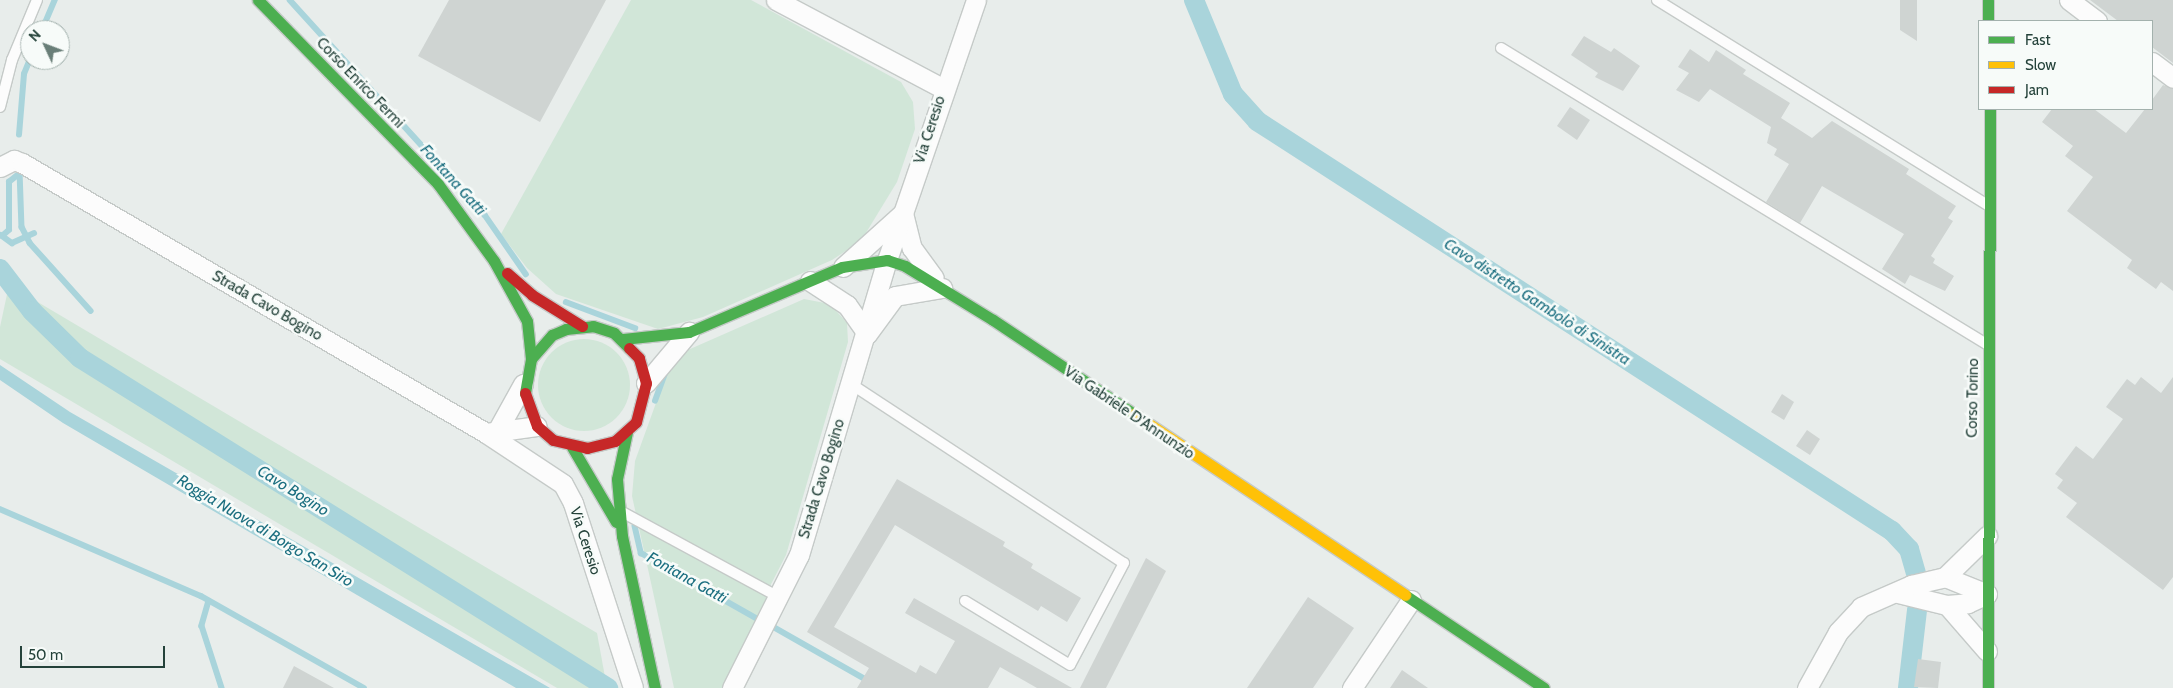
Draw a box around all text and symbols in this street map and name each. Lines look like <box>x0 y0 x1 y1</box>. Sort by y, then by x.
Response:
north arrow <box>20 20 70 70</box>
legend <box>1978 20 2153 110</box>
text: N <box>25 26 45 45</box>
text: Fast <box>2025 31 2050 49</box>
street label: Corso Enrico Fermi <box>312 34 408 132</box>
text: Slow <box>2025 56 2056 74</box>
text: Jam <box>2025 81 2049 99</box>
street label: Via Ceresio <box>911 94 949 166</box>
water label: Fontana Gatti <box>416 141 490 219</box>
water label: Cavo distretto Gambolò di Sinistra <box>1440 234 1634 370</box>
street label: Strada Cavo Bogino <box>209 267 325 345</box>
street label: Corso Torino <box>1963 358 1983 438</box>
street label: Via Gabriele D'Annunzio <box>1061 363 1197 463</box>
street label: Strada Cavo Bogino <box>795 417 849 541</box>
water label: Cavo Bogino <box>254 462 332 520</box>
water label: Roggia Nuova di Borgo San Siro <box>174 471 356 591</box>
street label: Via Ceresio <box>566 505 604 577</box>
water label: Fontana Gatti <box>643 548 731 608</box>
scale bar <box>22 636 168 668</box>
text: 50 m <box>28 646 63 664</box>

